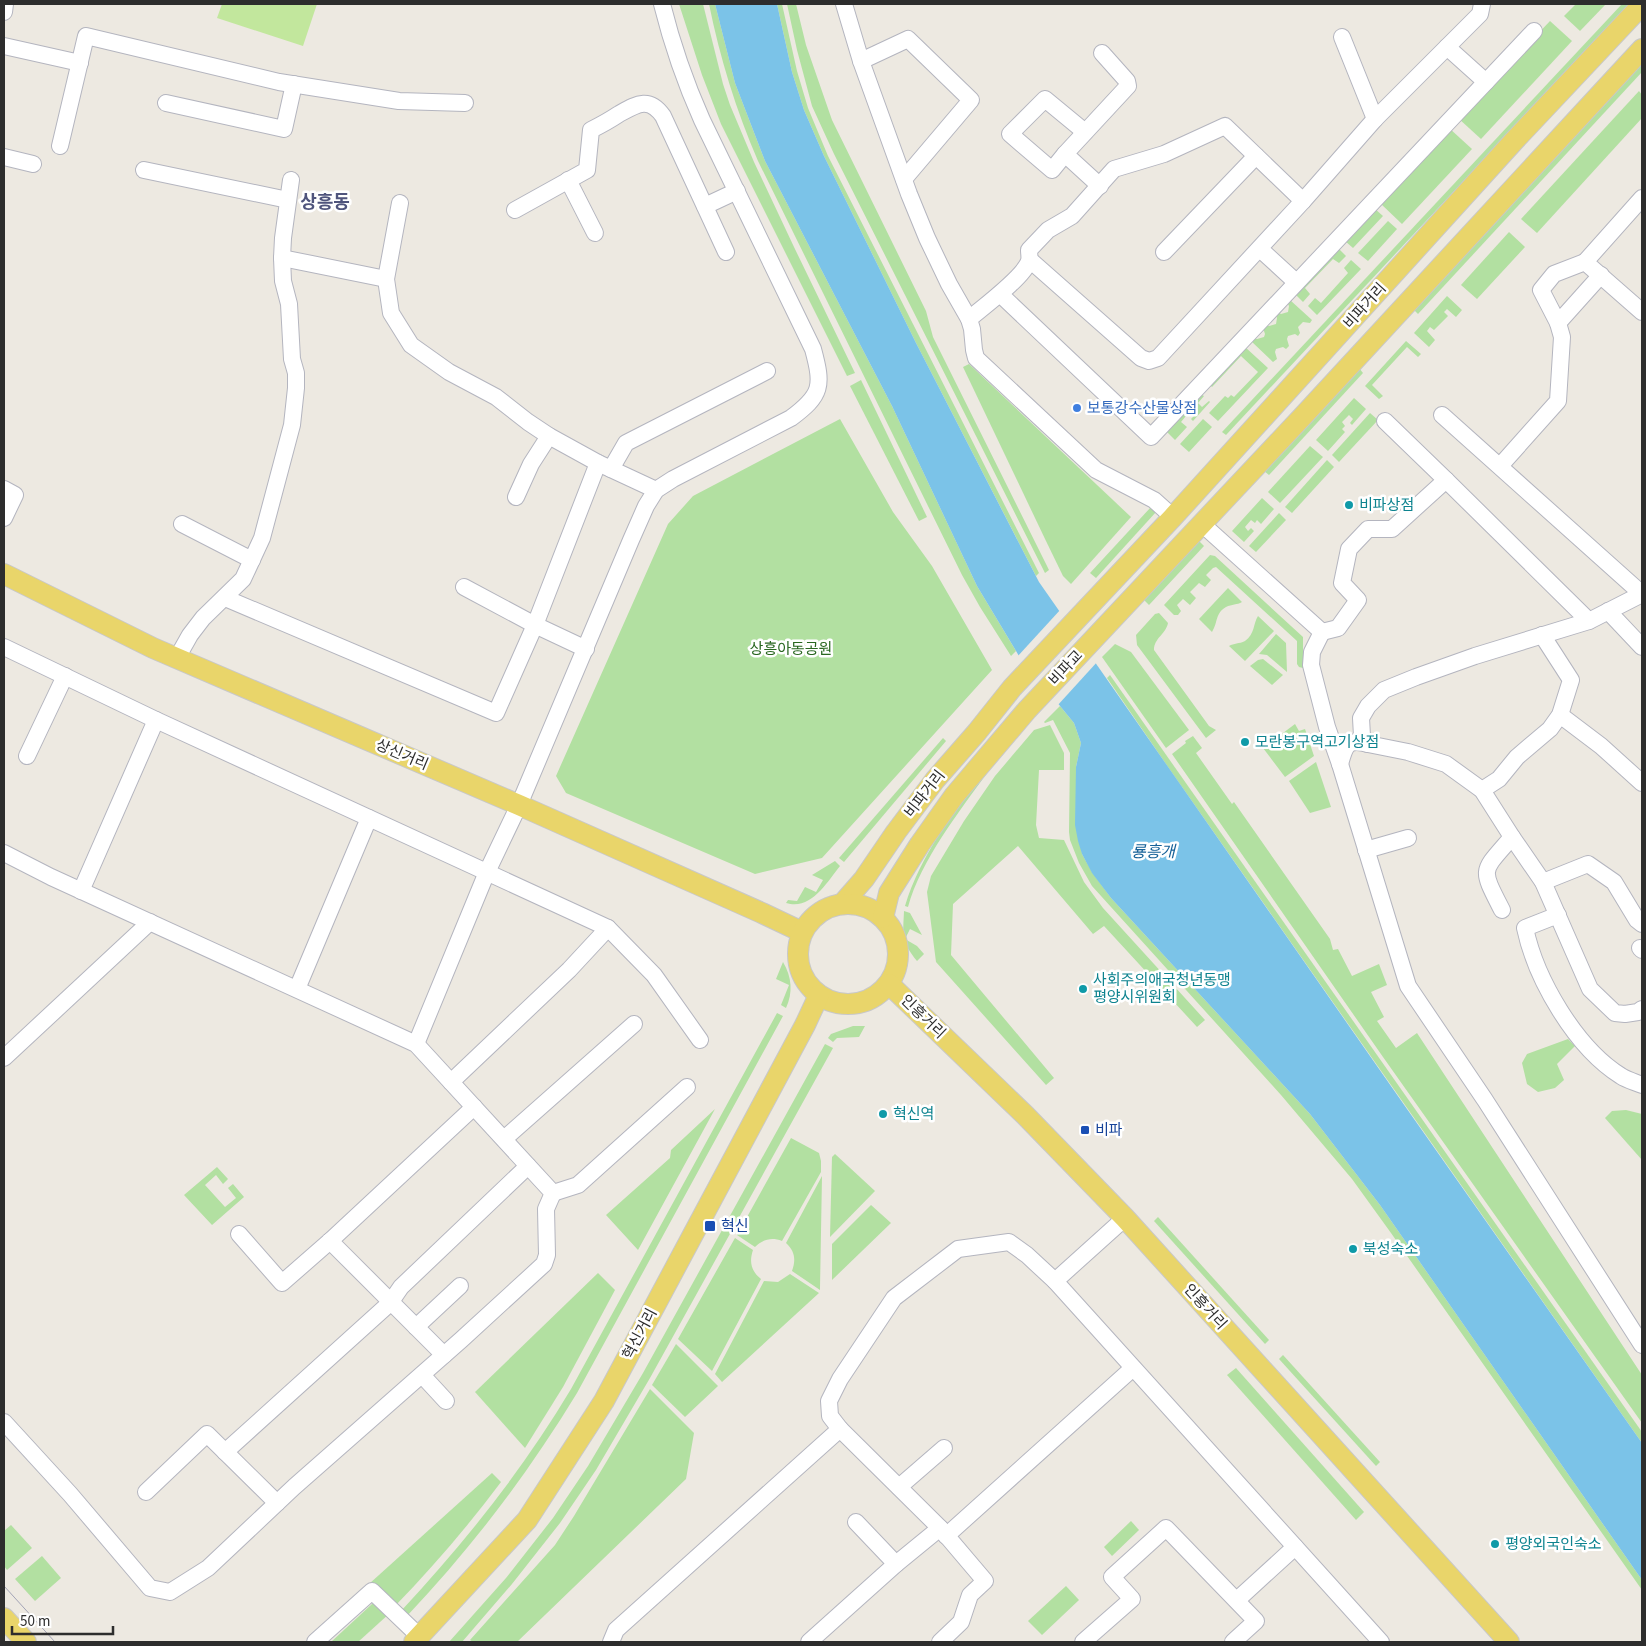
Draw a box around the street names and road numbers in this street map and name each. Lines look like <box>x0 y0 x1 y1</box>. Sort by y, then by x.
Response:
street label: 비파거리 <box>1339 278 1391 334</box>
street label: 비파교 <box>1044 646 1088 690</box>
street label: 상신거리 <box>372 735 432 775</box>
street label: 비파거리 <box>900 766 950 822</box>
street label: 인흥거리 <box>896 990 950 1044</box>
street label: 인흥거리 <box>1179 1279 1231 1335</box>
street label: 혁신거리 <box>618 1305 662 1363</box>

